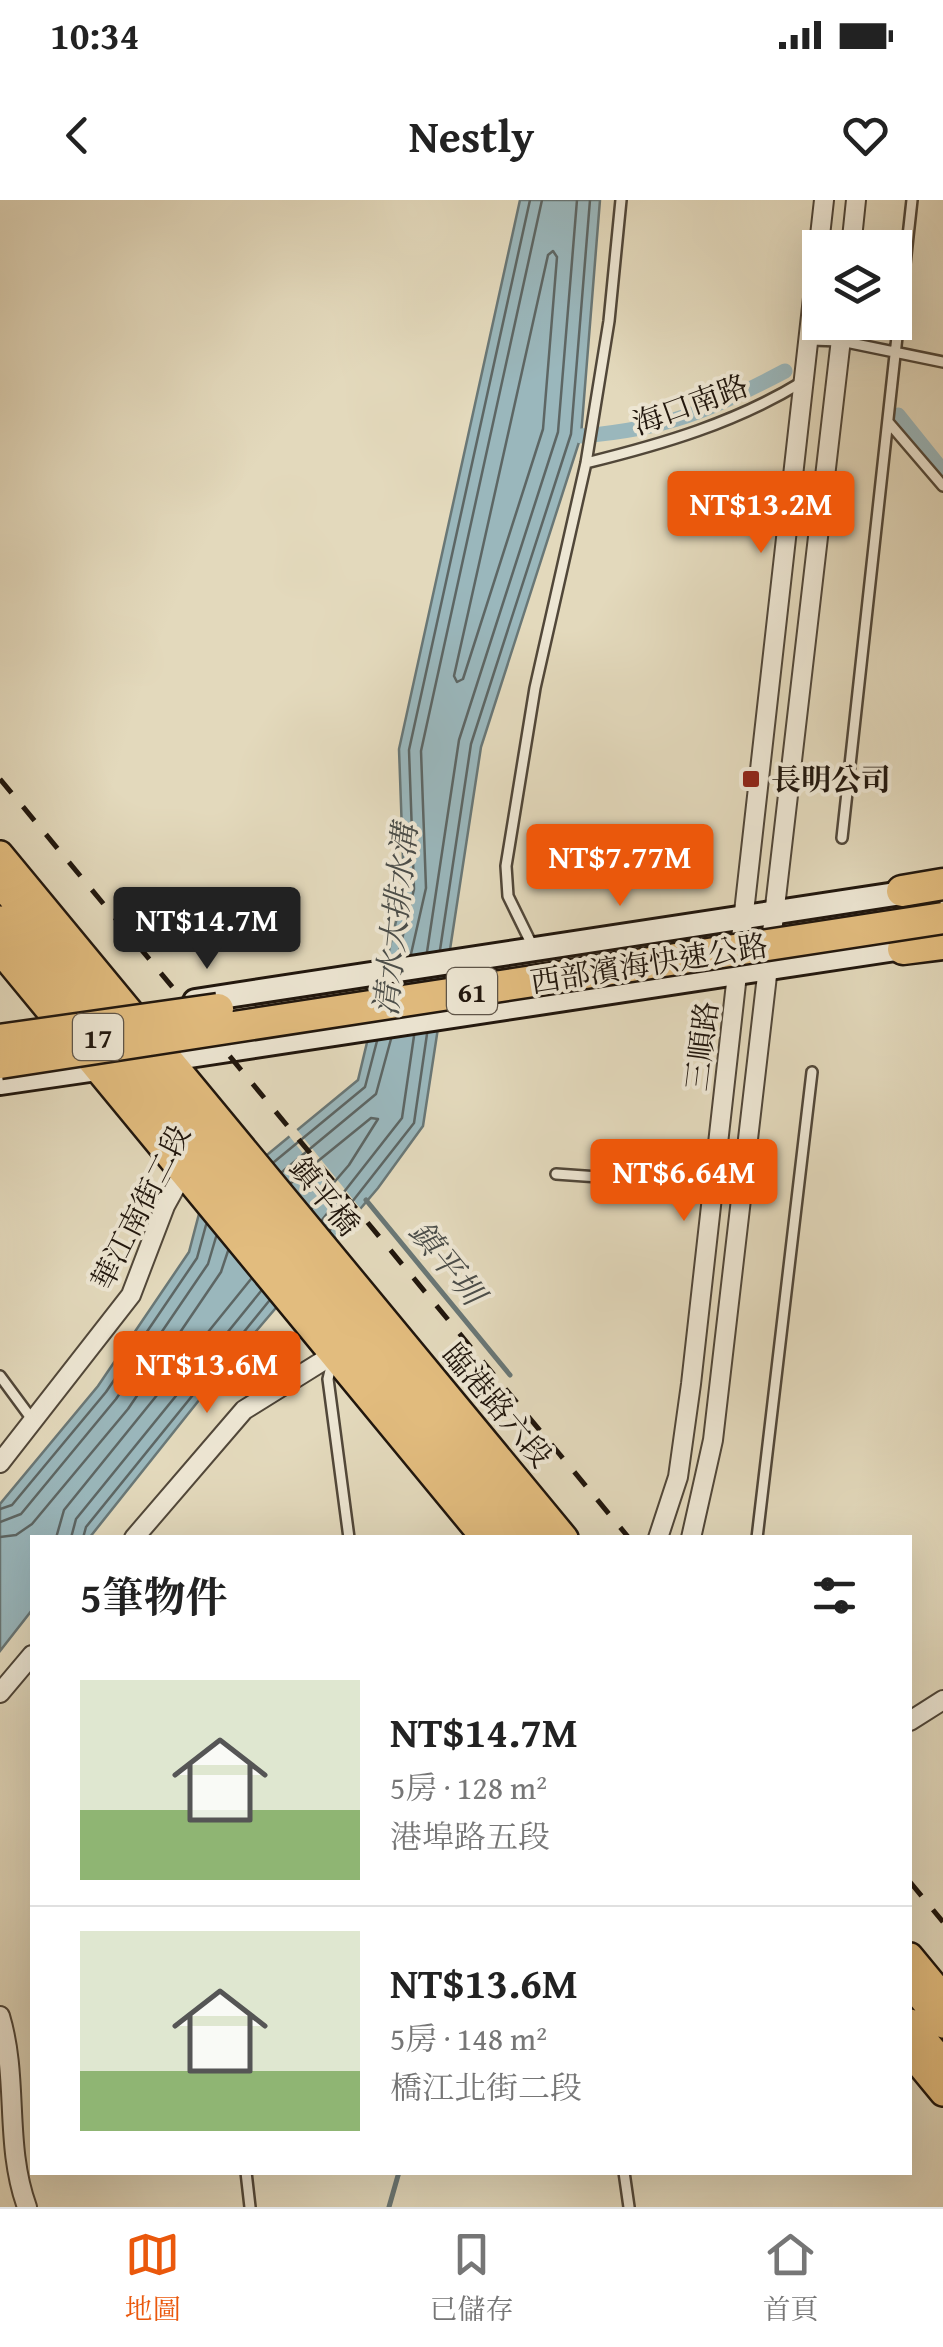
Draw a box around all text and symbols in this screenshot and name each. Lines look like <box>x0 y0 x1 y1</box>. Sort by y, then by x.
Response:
text: 10:34 <box>50 7 140 63</box>
text: Nestly <box>409 103 534 168</box>
icon: back <box>50 108 105 163</box>
icon: heart <box>838 108 893 163</box>
map controls <box>802 230 912 340</box>
button: layers <box>802 230 912 340</box>
street label: 海口南路 <box>626 363 754 445</box>
pin: NT$13.2M <box>658 471 864 556</box>
text: NT$13.2M <box>689 480 833 527</box>
place label: 長明公司 <box>771 757 891 801</box>
marker: 長明公司 <box>740 768 762 790</box>
water label: 清水大排水溝 <box>362 817 429 1018</box>
pin: NT$7.77M <box>517 824 723 909</box>
text: NT$7.77M <box>548 833 692 880</box>
pin: NT$14.7M <box>104 887 310 972</box>
text: NT$14.7M <box>135 896 279 943</box>
street label: 西部濱海快速公路 <box>527 922 771 1004</box>
road number: 61 <box>447 968 497 1014</box>
street label: 三順路 <box>674 999 728 1093</box>
road number: 17 <box>73 1014 123 1060</box>
street label: 華江南街二段 <box>80 1117 200 1297</box>
pin: NT$6.64M <box>581 1139 787 1224</box>
street label: 鎮平橋 <box>280 1147 370 1245</box>
text: NT$6.64M <box>612 1148 756 1195</box>
water label: 鎮平圳 <box>399 1210 499 1318</box>
pin: NT$13.6M <box>104 1331 310 1416</box>
street label: 臨港路六段 <box>433 1333 563 1477</box>
text: NT$13.6M <box>135 1340 279 1387</box>
text: 5筆物件 <box>80 1566 228 1627</box>
icon: filters <box>807 1568 862 1623</box>
text: NT$14.7M <box>390 1701 578 1762</box>
icon: home <box>160 1720 280 1840</box>
text: 5房 · 128 m² <box>390 1764 547 1811</box>
text: 港埠路五段 <box>390 1813 550 1860</box>
text: NT$13.6M <box>390 1952 578 2013</box>
icon: home <box>160 1971 280 2091</box>
text: 5房 · 148 m² <box>390 2015 547 2062</box>
text: 橋江北街二段 <box>390 2064 582 2111</box>
tab: 地圖 <box>124 2227 181 2329</box>
tab: 已儲存 <box>429 2227 514 2329</box>
tab: 首頁 <box>762 2227 819 2329</box>

